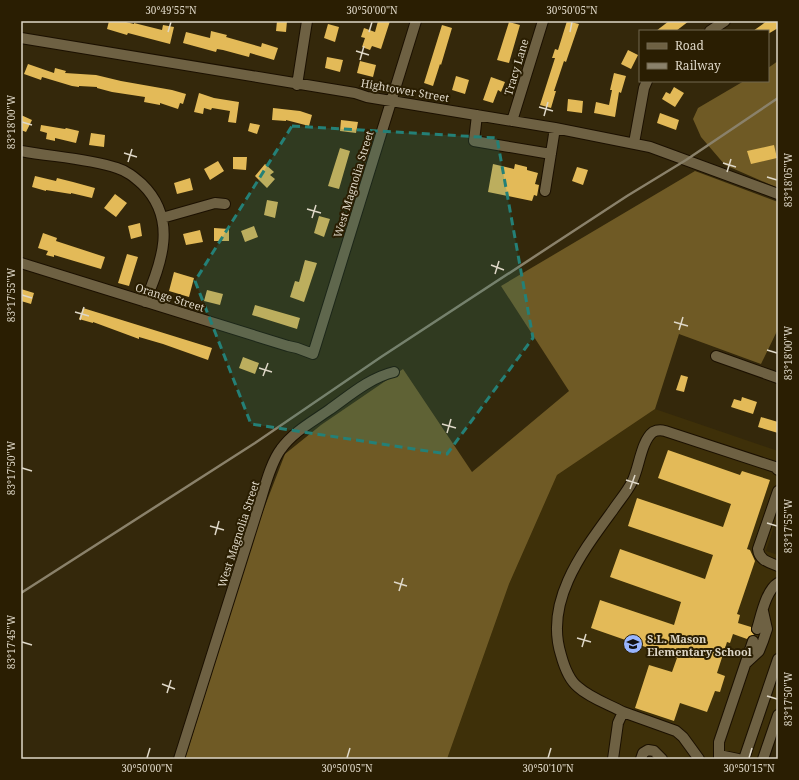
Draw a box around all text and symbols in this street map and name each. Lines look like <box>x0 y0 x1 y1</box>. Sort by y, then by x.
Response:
text: 30°49'55"N <box>145 3 197 17</box>
text: 30°50'00"N <box>346 3 398 17</box>
text: 30°50'05"N <box>546 3 598 17</box>
legend <box>639 30 769 82</box>
street label: Tracy Lane <box>500 37 532 97</box>
text: Road <box>675 37 705 54</box>
text: Railway <box>675 57 721 74</box>
street label: Hightower Street <box>360 75 450 105</box>
text: 83°18'00"W <box>4 94 18 149</box>
street label: West Magnolia Street <box>330 129 376 239</box>
text: 83°18'05"W <box>781 152 795 207</box>
text: 83°17'55"W <box>4 267 18 322</box>
street label: Orange Street <box>133 279 207 315</box>
text: 83°18'00"W <box>781 325 795 380</box>
text: 83°17'50"W <box>4 440 18 495</box>
street label: West Magnolia Street <box>214 479 262 589</box>
text: 83°17'55"W <box>781 498 795 553</box>
text: 83°17'45"W <box>4 614 18 669</box>
place label: S.L. Mason Elementary School <box>647 631 752 659</box>
school or university icon: S.L. Mason Elementary School <box>622 633 644 655</box>
text: 83°17'50"W <box>781 671 795 726</box>
text: 30°50'00"N <box>121 761 173 775</box>
text: 30°50'05"N <box>321 761 373 775</box>
text: 30°50'10"N <box>522 761 574 775</box>
text: 30°50'15"N <box>723 761 775 775</box>

